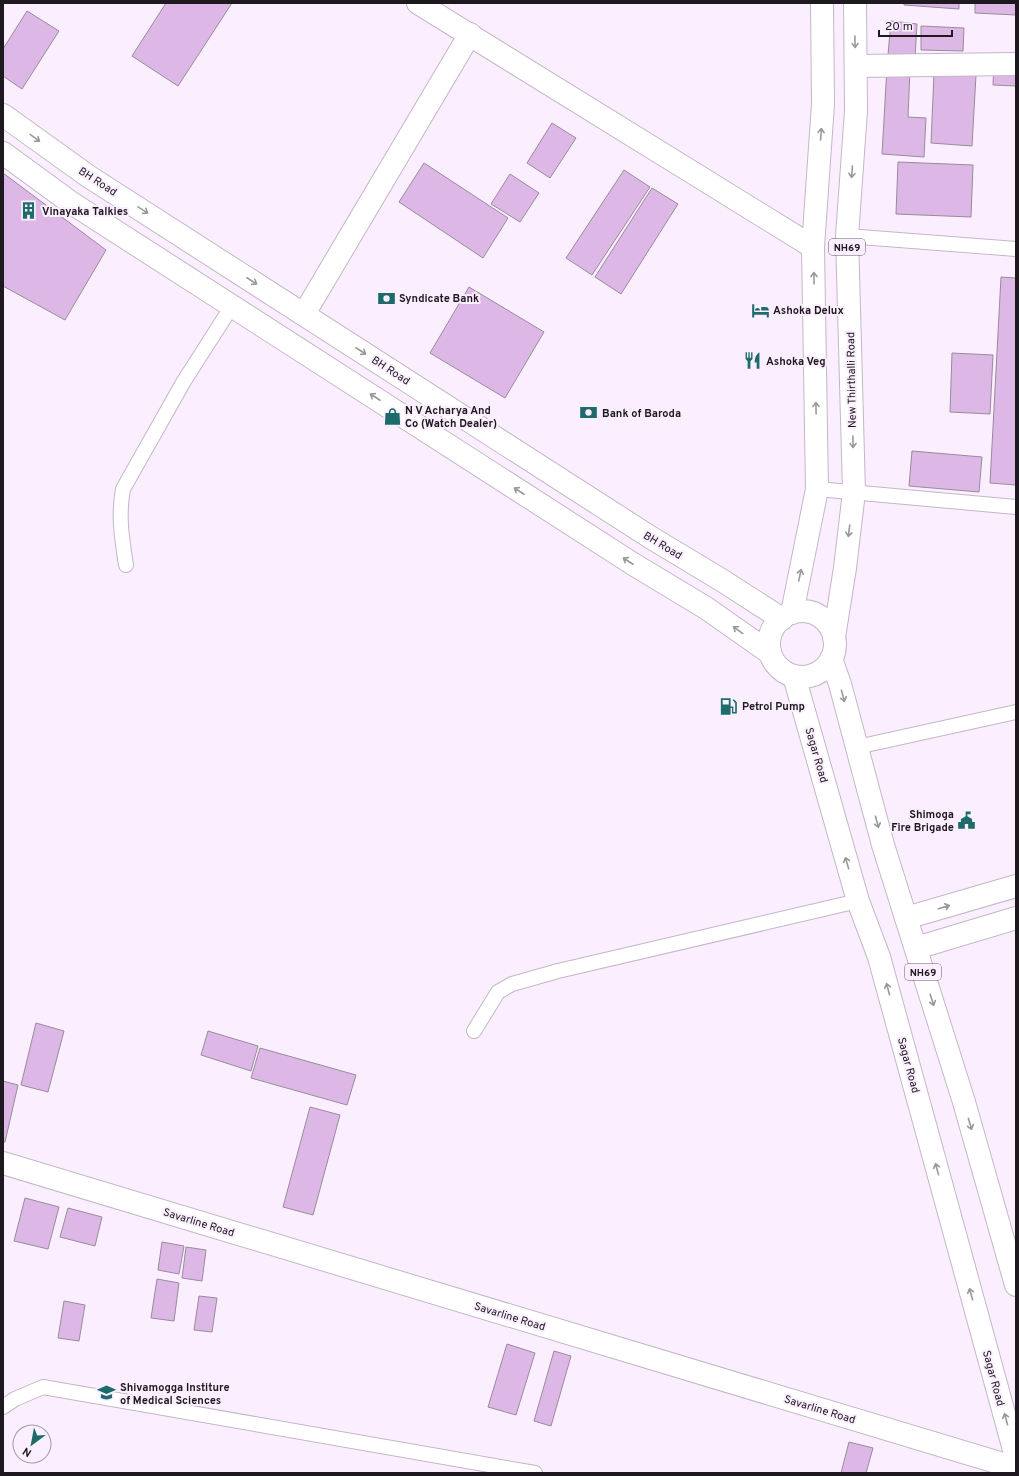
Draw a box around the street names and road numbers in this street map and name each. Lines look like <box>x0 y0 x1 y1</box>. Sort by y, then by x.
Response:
street label: BH Road <box>76 164 119 199</box>
road number: NH69 <box>829 239 865 255</box>
street label: New Thirthalli Road <box>844 332 860 428</box>
street label: BH Road <box>369 353 412 388</box>
street label: BH Road <box>640 529 684 563</box>
street label: Sagar Road <box>801 726 831 785</box>
road number: NH69 <box>905 964 941 980</box>
street label: Sagar Road <box>894 1036 922 1095</box>
street label: Savarline Road <box>161 1205 236 1240</box>
street label: Savarline Road <box>472 1299 547 1334</box>
street label: Sagar Road <box>979 1349 1007 1408</box>
street label: Savarline Road <box>782 1392 857 1427</box>

